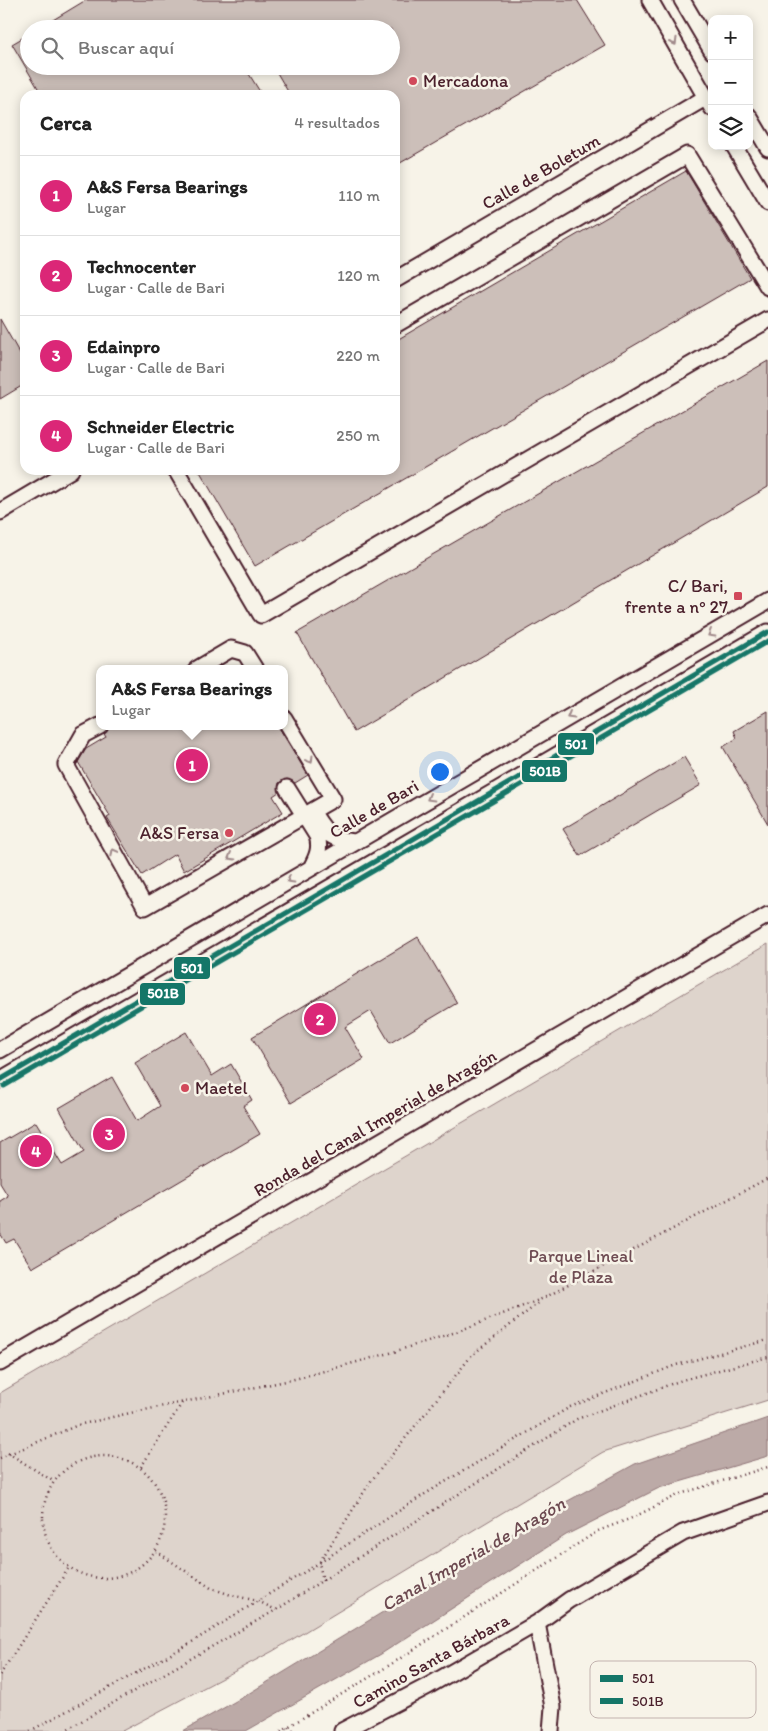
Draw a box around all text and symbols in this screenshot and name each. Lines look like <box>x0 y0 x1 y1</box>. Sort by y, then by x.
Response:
map controls <box>708 15 753 150</box>
button: + <box>708 15 753 60</box>
search box <box>20 20 400 75</box>
icon: search <box>38 34 66 62</box>
text: Buscar aquí <box>78 36 174 59</box>
one-way arrow <box>668 37 678 46</box>
button: − <box>708 60 753 105</box>
place label: Mercadona <box>423 70 509 92</box>
marker: Mercadona <box>407 75 419 87</box>
button: layers <box>708 105 753 150</box>
text: Cerca <box>40 110 92 135</box>
text: 4 resultados <box>294 113 380 132</box>
street label: Calle de Boletum <box>478 129 604 215</box>
text: A&S Fersa Bearings <box>87 175 248 198</box>
text: 1 <box>52 186 60 205</box>
text: 110 m <box>338 186 380 205</box>
text: Lugar <box>87 198 126 217</box>
text: Technocenter <box>87 255 196 278</box>
text: 2 <box>52 266 60 285</box>
text: 120 m <box>337 266 380 285</box>
text: Lugar · Calle de Bari <box>87 278 225 297</box>
text: Edainpro <box>87 335 160 358</box>
text: 3 <box>52 346 60 365</box>
text: 220 m <box>336 346 380 365</box>
text: Lugar · Calle de Bari <box>87 358 225 377</box>
text: Schneider Electric <box>87 415 234 438</box>
text: 4 <box>51 426 61 445</box>
text: 250 m <box>336 426 380 445</box>
text: Lugar · Calle de Bari <box>87 438 225 457</box>
place label: C/ Bari, frente a nº 27 <box>624 575 728 618</box>
marker: C/ Bari, frente a nº 27 <box>732 590 744 602</box>
one-way arrow <box>707 628 716 638</box>
popup <box>96 665 288 730</box>
text: A&S Fersa Bearings <box>112 677 272 700</box>
text: Lugar <box>112 700 151 719</box>
one-way arrow <box>567 710 576 720</box>
line badge: 501 <box>557 732 595 756</box>
text: 501 <box>565 736 588 753</box>
pin: 1 <box>176 746 208 784</box>
one-way arrow <box>303 754 313 763</box>
your location <box>427 759 453 785</box>
line badge: 501B <box>521 759 568 783</box>
text: 501B <box>529 763 561 780</box>
street label: Calle de Bari <box>326 775 422 843</box>
one-way arrow <box>427 792 436 802</box>
place label: A&S Fersa <box>140 822 219 844</box>
marker: A&S Fersa <box>223 827 235 839</box>
one-way arrow <box>111 848 121 857</box>
one-way arrow <box>228 851 237 861</box>
one-way arrow <box>286 874 295 884</box>
line badge: 501 <box>173 956 211 980</box>
text: 501 <box>181 960 204 977</box>
line badge: 501B <box>139 982 186 1006</box>
text: 501B <box>147 985 179 1002</box>
pin: 2 <box>304 1000 336 1038</box>
street label: Ronda del Canal Imperial de Aragón <box>250 1044 501 1202</box>
place label: Maetel <box>195 1077 248 1099</box>
marker: Maetel <box>179 1082 191 1094</box>
pin: 3 <box>93 1115 125 1153</box>
pin: 4 <box>20 1132 52 1170</box>
park label: Parque Lineal de Plaza <box>529 1245 633 1288</box>
water label: Canal Imperial de Aragón <box>377 1492 569 1616</box>
street label: Camino Santa Bárbara <box>349 1608 514 1713</box>
legend <box>590 1661 756 1718</box>
text: 501 <box>632 1670 655 1687</box>
text: 501B <box>632 1693 664 1710</box>

